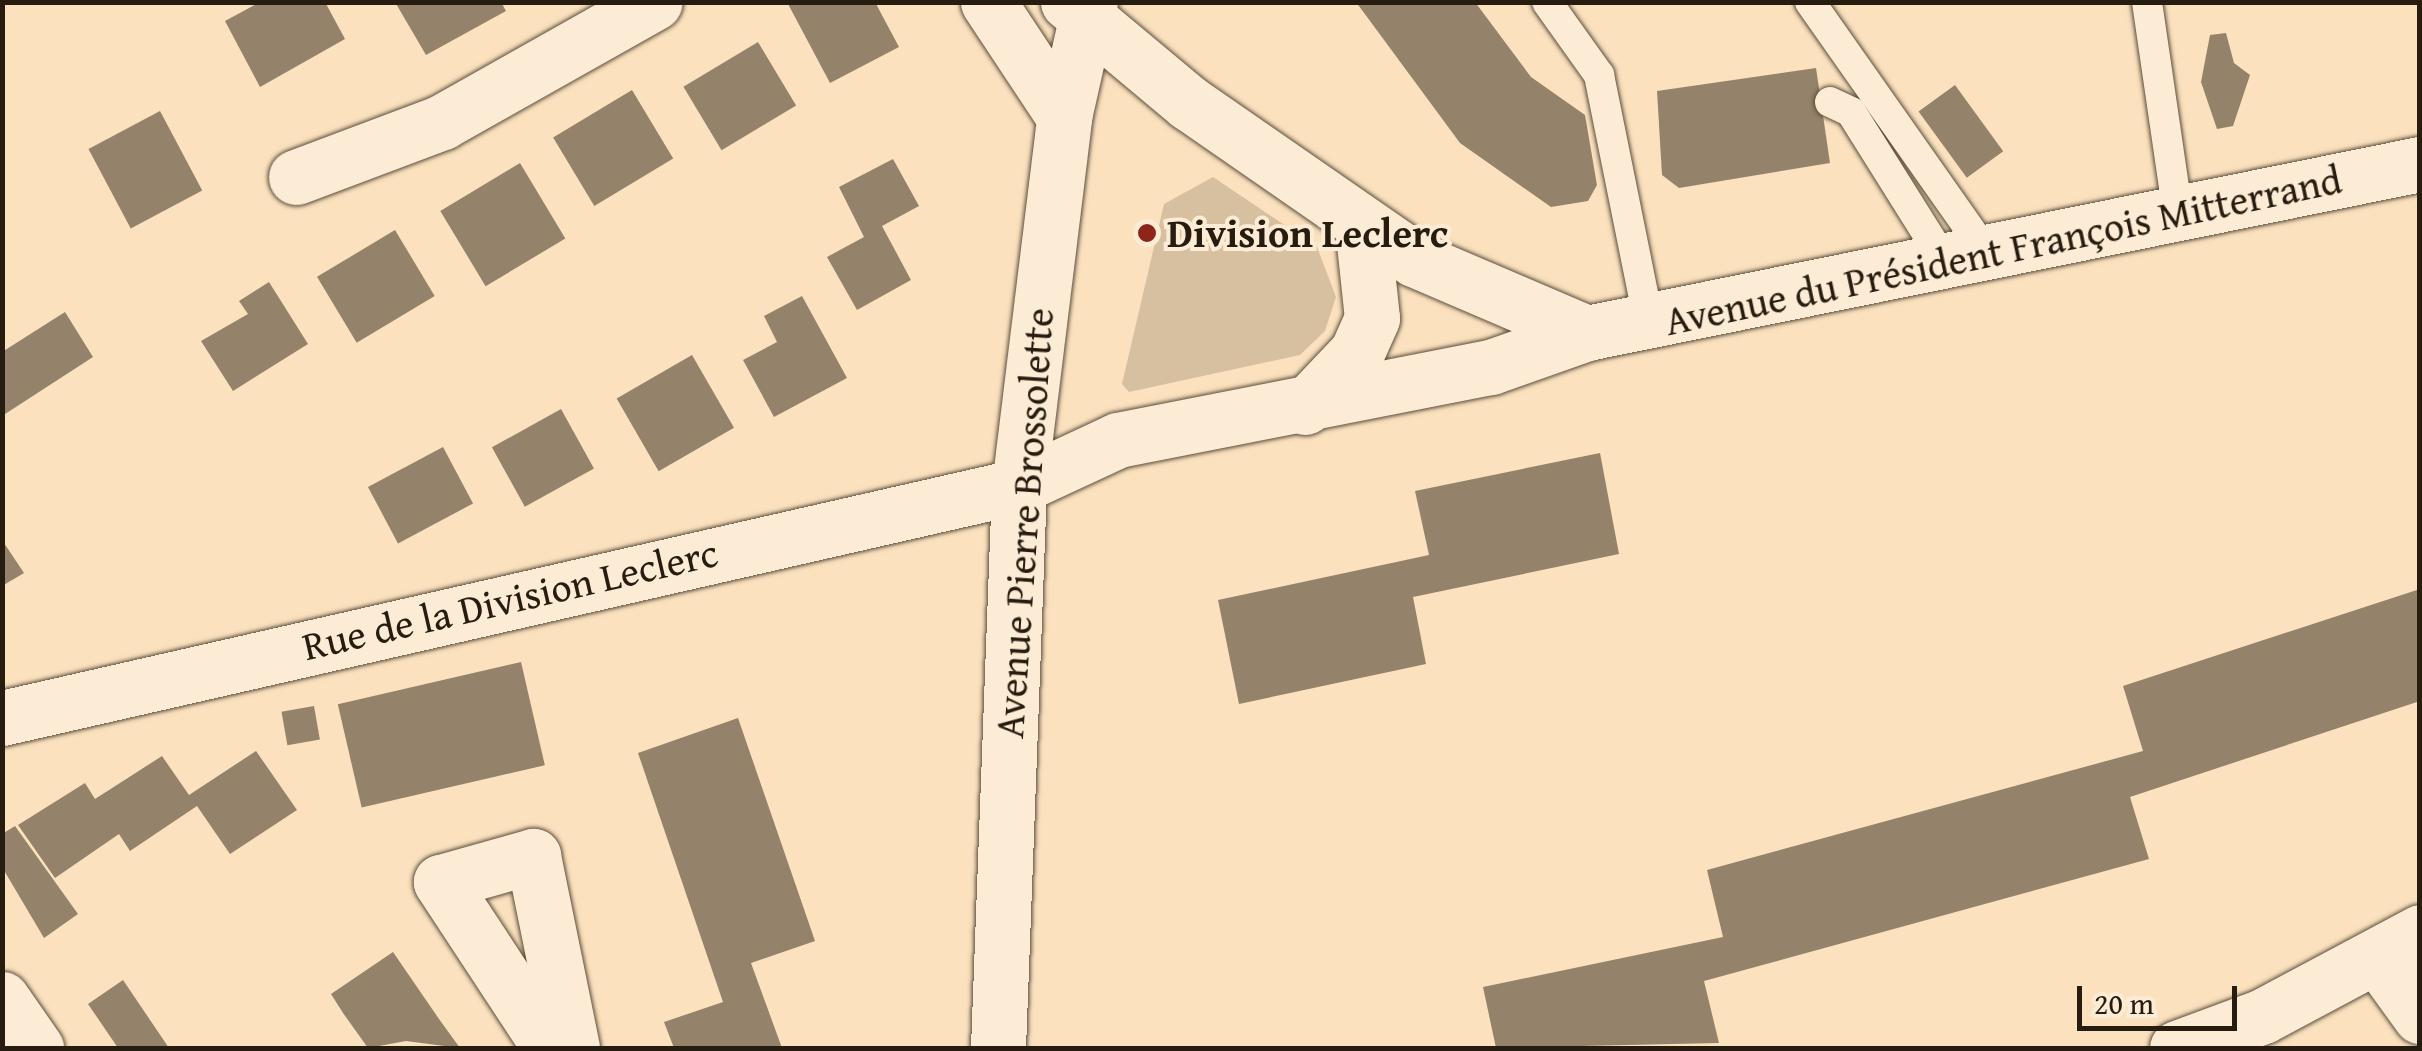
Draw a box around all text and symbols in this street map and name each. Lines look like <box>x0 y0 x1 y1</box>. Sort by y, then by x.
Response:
street label: Avenue du Président François Mitterrand <box>1660 155 2346 345</box>
place label: Division Leclerc <box>1167 209 1448 257</box>
marker: Division Leclerc <box>1136 222 1158 244</box>
street label: Avenue Pierre Brossolette <box>985 306 1063 740</box>
street label: Rue de la Division Leclerc <box>298 528 722 670</box>
scale bar <box>2082 966 2242 1028</box>
text: 20 m <box>2094 981 2154 1025</box>

